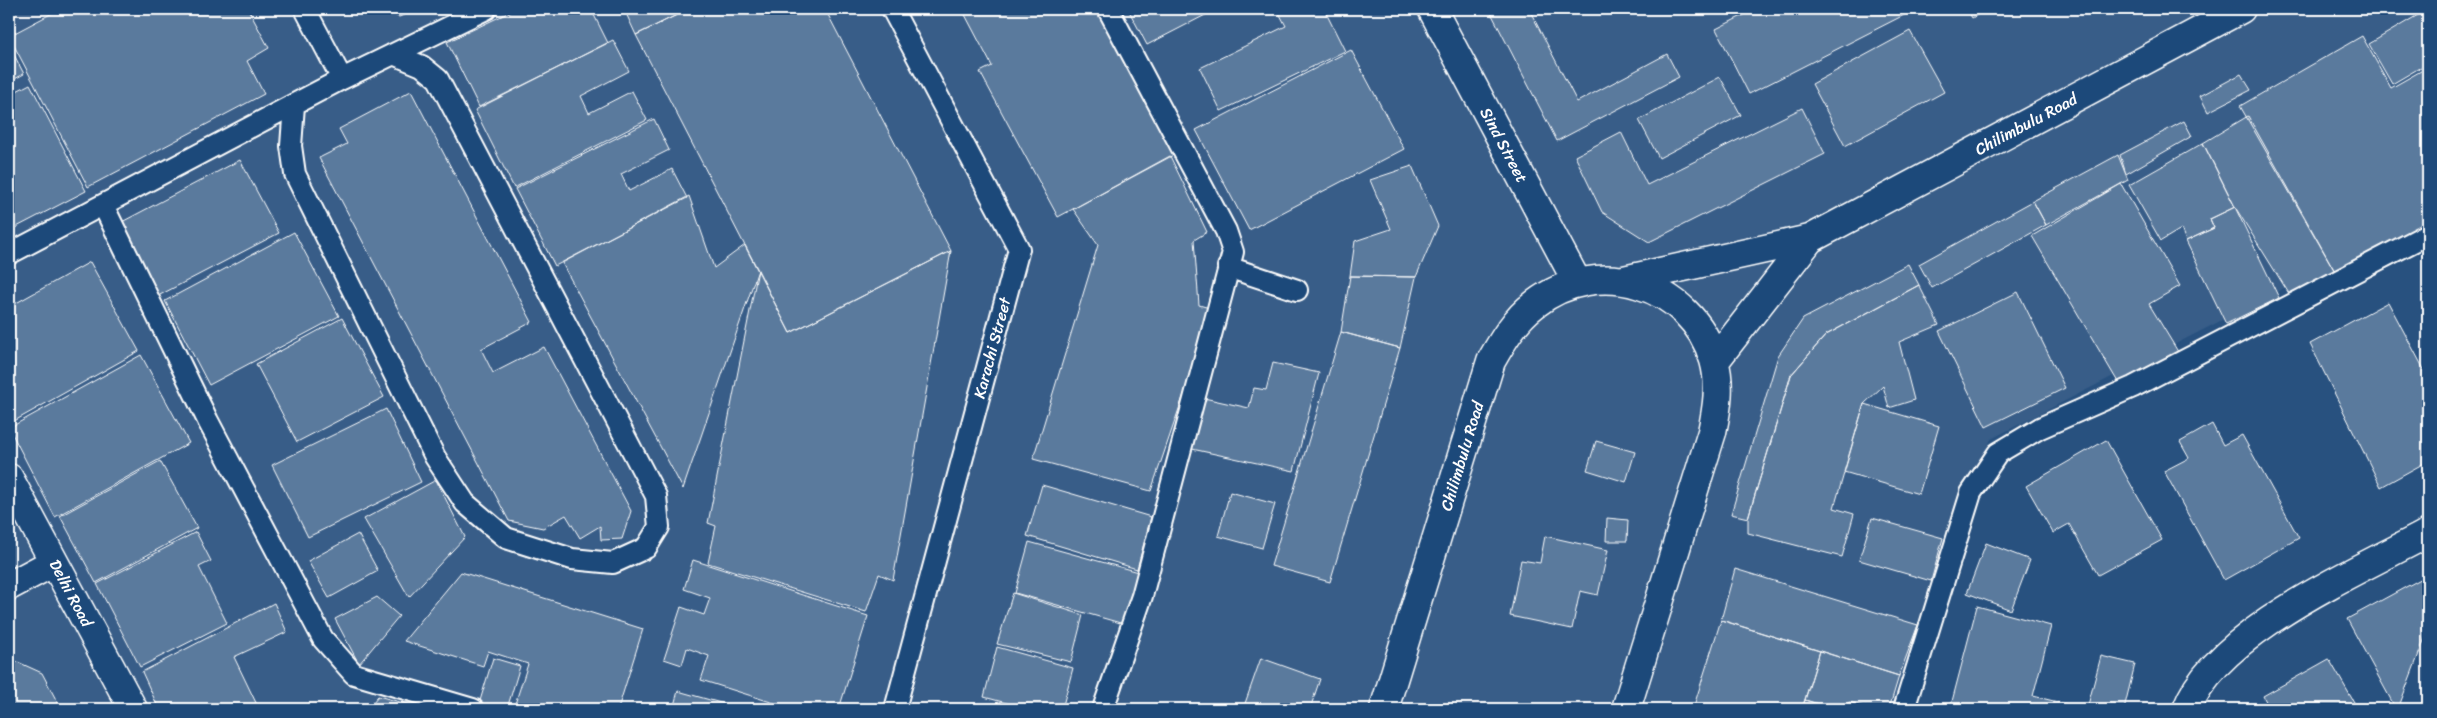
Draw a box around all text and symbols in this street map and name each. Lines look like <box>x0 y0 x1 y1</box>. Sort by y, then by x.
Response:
street label: Chilimbulu Road <box>1969 84 2084 163</box>
street label: Sind Street <box>1472 102 1536 188</box>
street label: Karachi Street <box>965 294 1020 402</box>
street label: Chilimbulu Road <box>1432 396 1493 514</box>
street label: Delhi Road <box>41 554 102 634</box>

